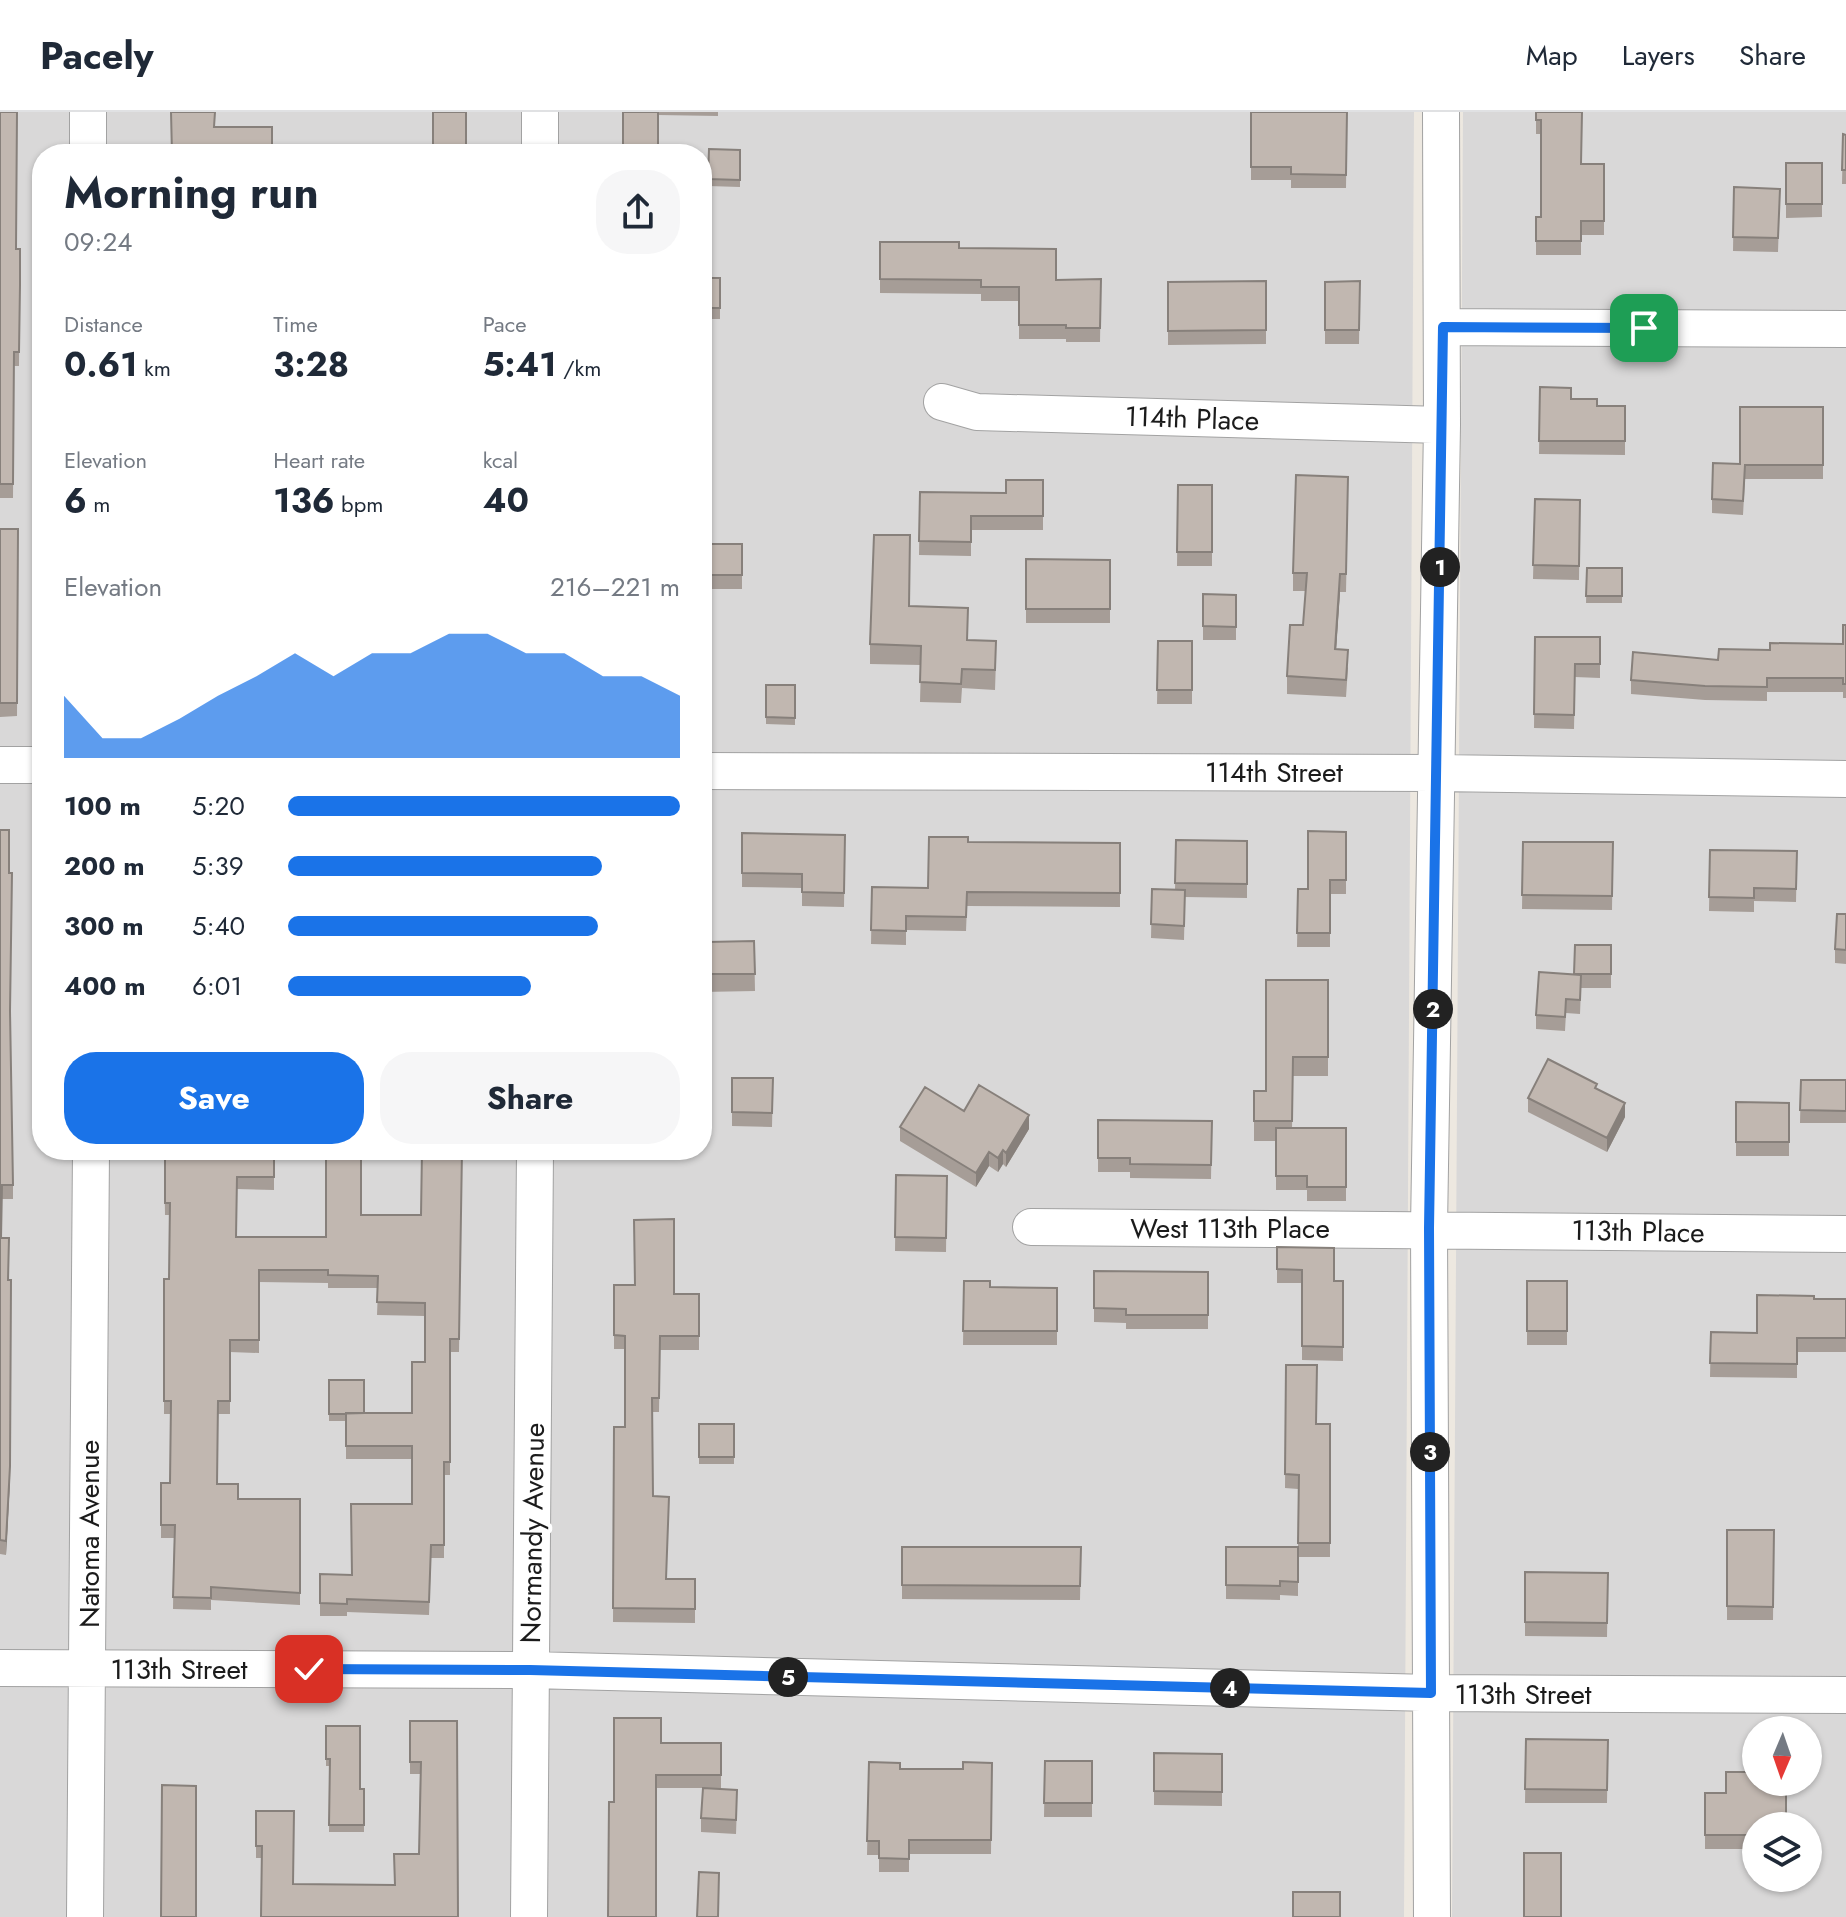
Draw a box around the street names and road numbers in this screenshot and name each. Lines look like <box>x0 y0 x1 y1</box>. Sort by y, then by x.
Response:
street label: 114th Place <box>1124 396 1260 441</box>
street label: 114th Street <box>1205 752 1343 793</box>
street label: West 113th Place <box>1130 1208 1330 1249</box>
street label: 113th Place <box>1571 1210 1705 1253</box>
street label: Normandy Avenue <box>510 1422 555 1644</box>
street label: Natoma Avenue <box>69 1440 110 1628</box>
street label: 113th Street <box>110 1649 248 1690</box>
street label: 113th Street <box>1454 1674 1592 1715</box>

